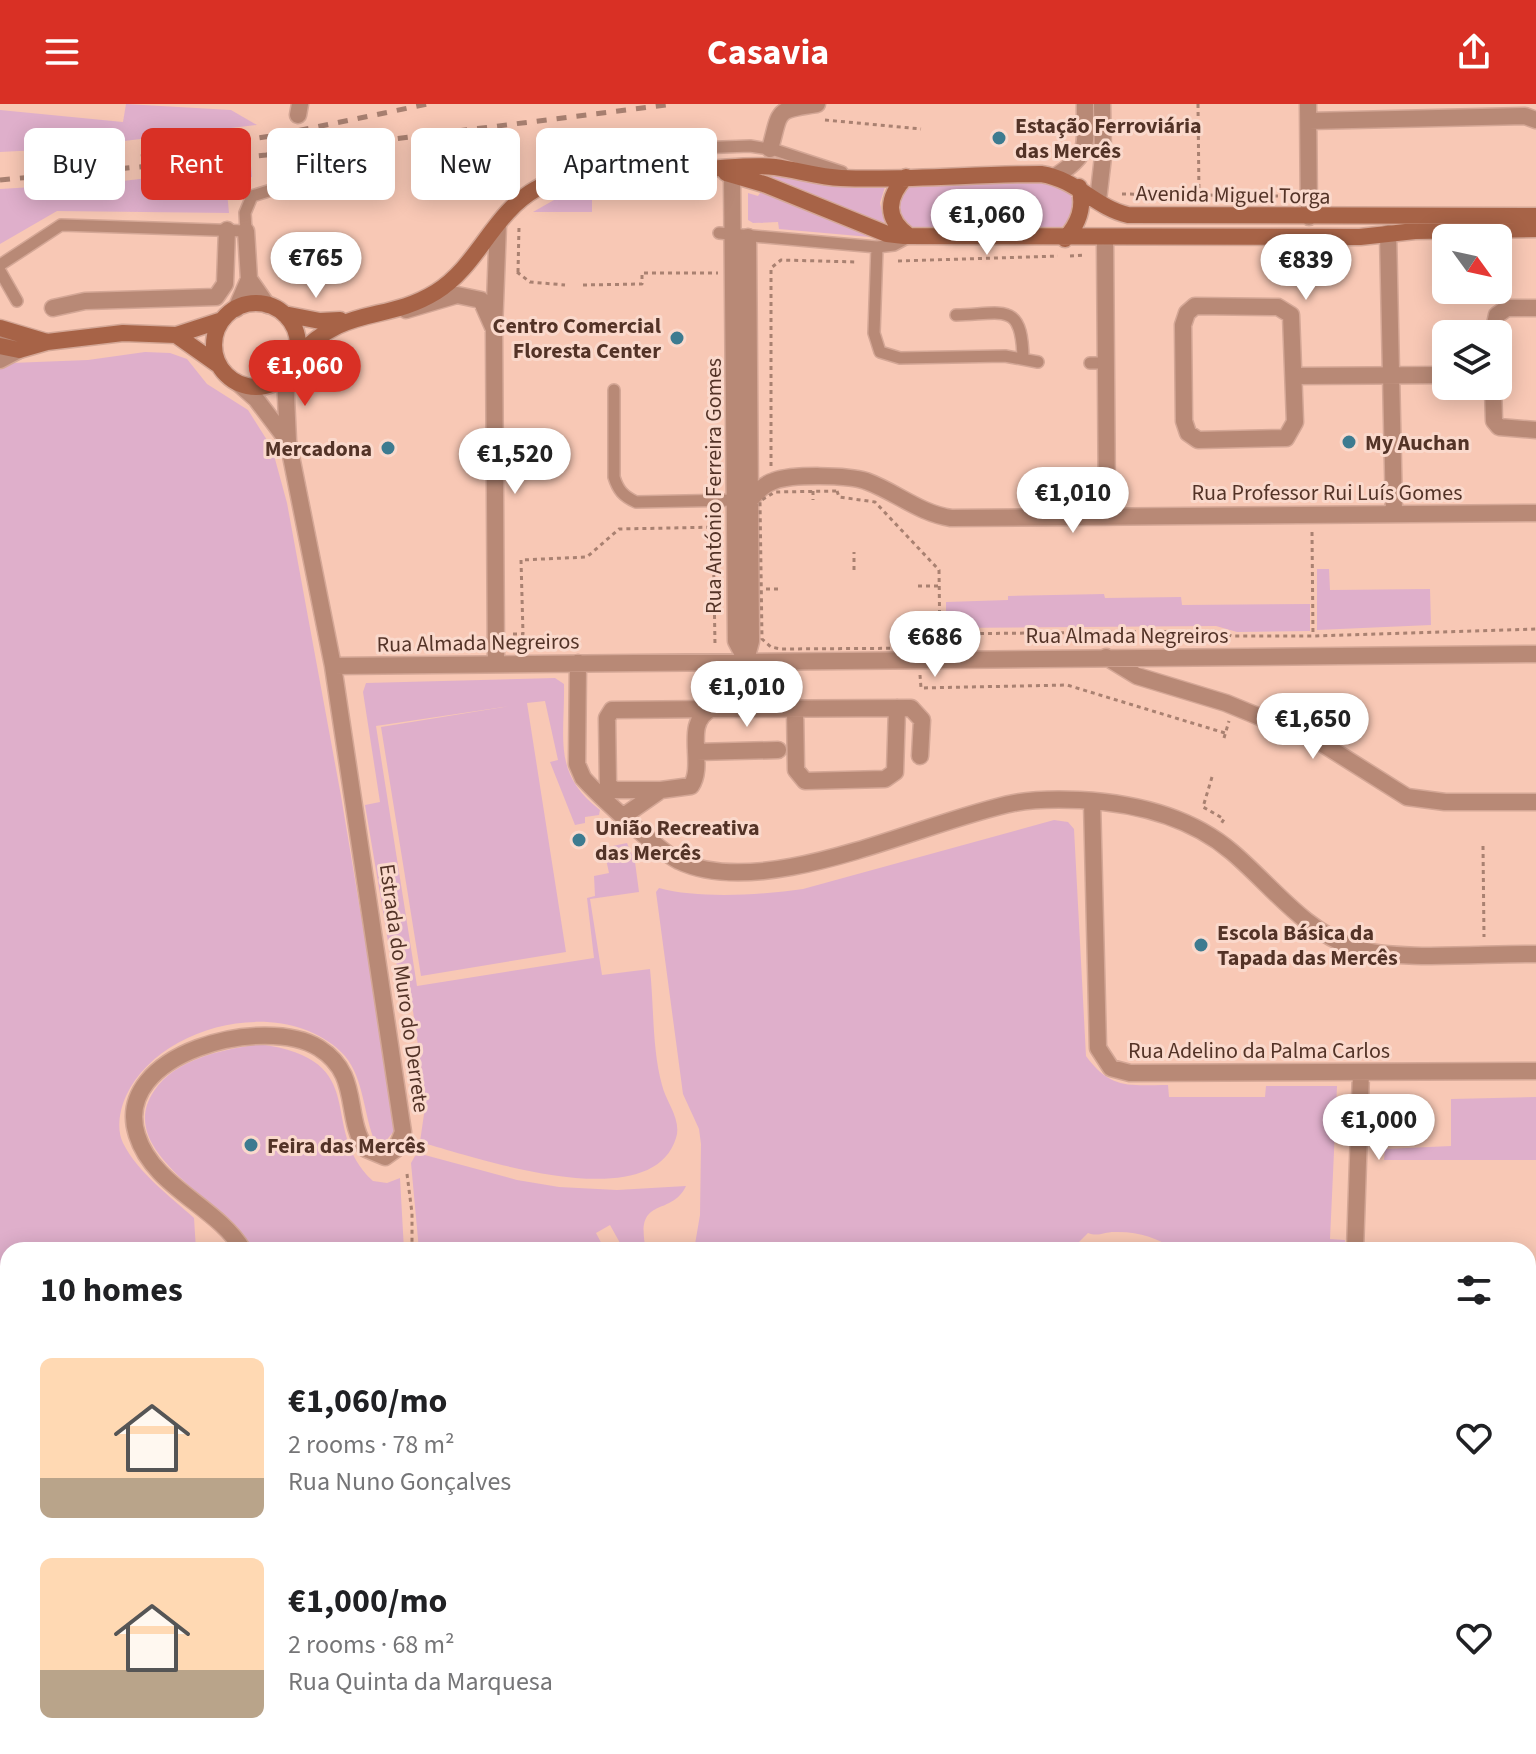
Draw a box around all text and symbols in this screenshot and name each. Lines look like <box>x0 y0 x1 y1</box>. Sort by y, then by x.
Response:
text: Casavia <box>707 27 829 78</box>
icon: menu <box>40 30 84 74</box>
icon: share <box>1452 30 1496 74</box>
place label: Estação Ferroviária das Mercês <box>1015 110 1202 167</box>
chip: Buy <box>24 128 125 200</box>
chip: Rent <box>141 128 251 200</box>
chip: Filters <box>267 128 395 200</box>
chip: New <box>411 128 520 200</box>
chip: Apartment <box>536 128 717 200</box>
marker: Estação Ferroviária das Mercês <box>990 129 1008 147</box>
street label: Avenida Miguel Torga <box>1135 177 1331 213</box>
pin: €1,060 <box>922 189 1052 257</box>
text: €1,060 <box>949 196 1025 233</box>
north arrow <box>1432 224 1512 304</box>
map controls <box>1432 224 1512 400</box>
pin: €765 <box>269 232 363 300</box>
pin: €839 <box>1259 234 1353 302</box>
text: €765 <box>289 239 343 276</box>
text: €839 <box>1279 241 1333 278</box>
place label: Centro Comercial Floresta Center <box>493 310 662 367</box>
button: layers <box>1432 320 1512 400</box>
marker: Centro Comercial Floresta Center <box>668 329 686 347</box>
pin: €1,060 <box>240 340 370 408</box>
text: €1,060 <box>267 347 343 384</box>
street label: Rua António Ferreira Gomes <box>698 358 730 614</box>
place label: My Auchan <box>1365 427 1470 459</box>
pin: €1,520 <box>450 428 580 496</box>
place label: Mercadona <box>265 433 372 465</box>
marker: My Auchan <box>1340 433 1358 451</box>
text: €1,520 <box>477 435 553 472</box>
marker: Mercadona <box>379 439 397 457</box>
pin: €1,010 <box>1008 467 1138 535</box>
text: €1,010 <box>1035 474 1111 511</box>
street label: Rua Professor Rui Luís Gomes <box>1192 477 1462 509</box>
pin: €686 <box>888 611 982 679</box>
text: €686 <box>908 618 962 655</box>
street label: Rua Almada Negreiros <box>1026 620 1228 652</box>
street label: Rua Almada Negreiros <box>376 625 580 661</box>
pin: €1,010 <box>682 661 812 729</box>
text: €1,010 <box>709 668 785 705</box>
pin: €1,650 <box>1248 693 1378 761</box>
text: €1,650 <box>1275 700 1351 737</box>
place label: União Recreativa das Mercês <box>595 812 760 869</box>
marker: União Recreativa das Mercês <box>570 831 588 849</box>
street label: Estrada do Muro do Derrete <box>371 862 437 1115</box>
place label: Escola Básica da Tapada das Mercês <box>1217 917 1398 974</box>
marker: Escola Básica da Tapada das Mercês <box>1192 936 1210 954</box>
street label: Rua Adelino da Palma Carlos <box>1128 1035 1390 1067</box>
pin: €1,000 <box>1314 1094 1444 1162</box>
text: €1,000 <box>1341 1101 1417 1138</box>
place label: Feira das Mercês <box>267 1130 426 1162</box>
marker: Feira das Mercês <box>242 1136 260 1154</box>
text: 10 homes <box>40 1266 183 1315</box>
icon: filters <box>1452 1268 1496 1312</box>
text: €1,060/mo <box>288 1377 448 1426</box>
icon: home <box>104 1390 200 1486</box>
icon: heart <box>1452 1416 1496 1460</box>
text: 2 rooms · 78 m² <box>288 1426 455 1463</box>
text: Rua Nuno Gonçalves <box>288 1463 511 1500</box>
text: €1,000/mo <box>288 1577 448 1626</box>
icon: home <box>104 1590 200 1686</box>
icon: heart <box>1452 1616 1496 1660</box>
text: 2 rooms · 68 m² <box>288 1626 455 1663</box>
text: Rua Quinta da Marquesa <box>288 1663 553 1700</box>

